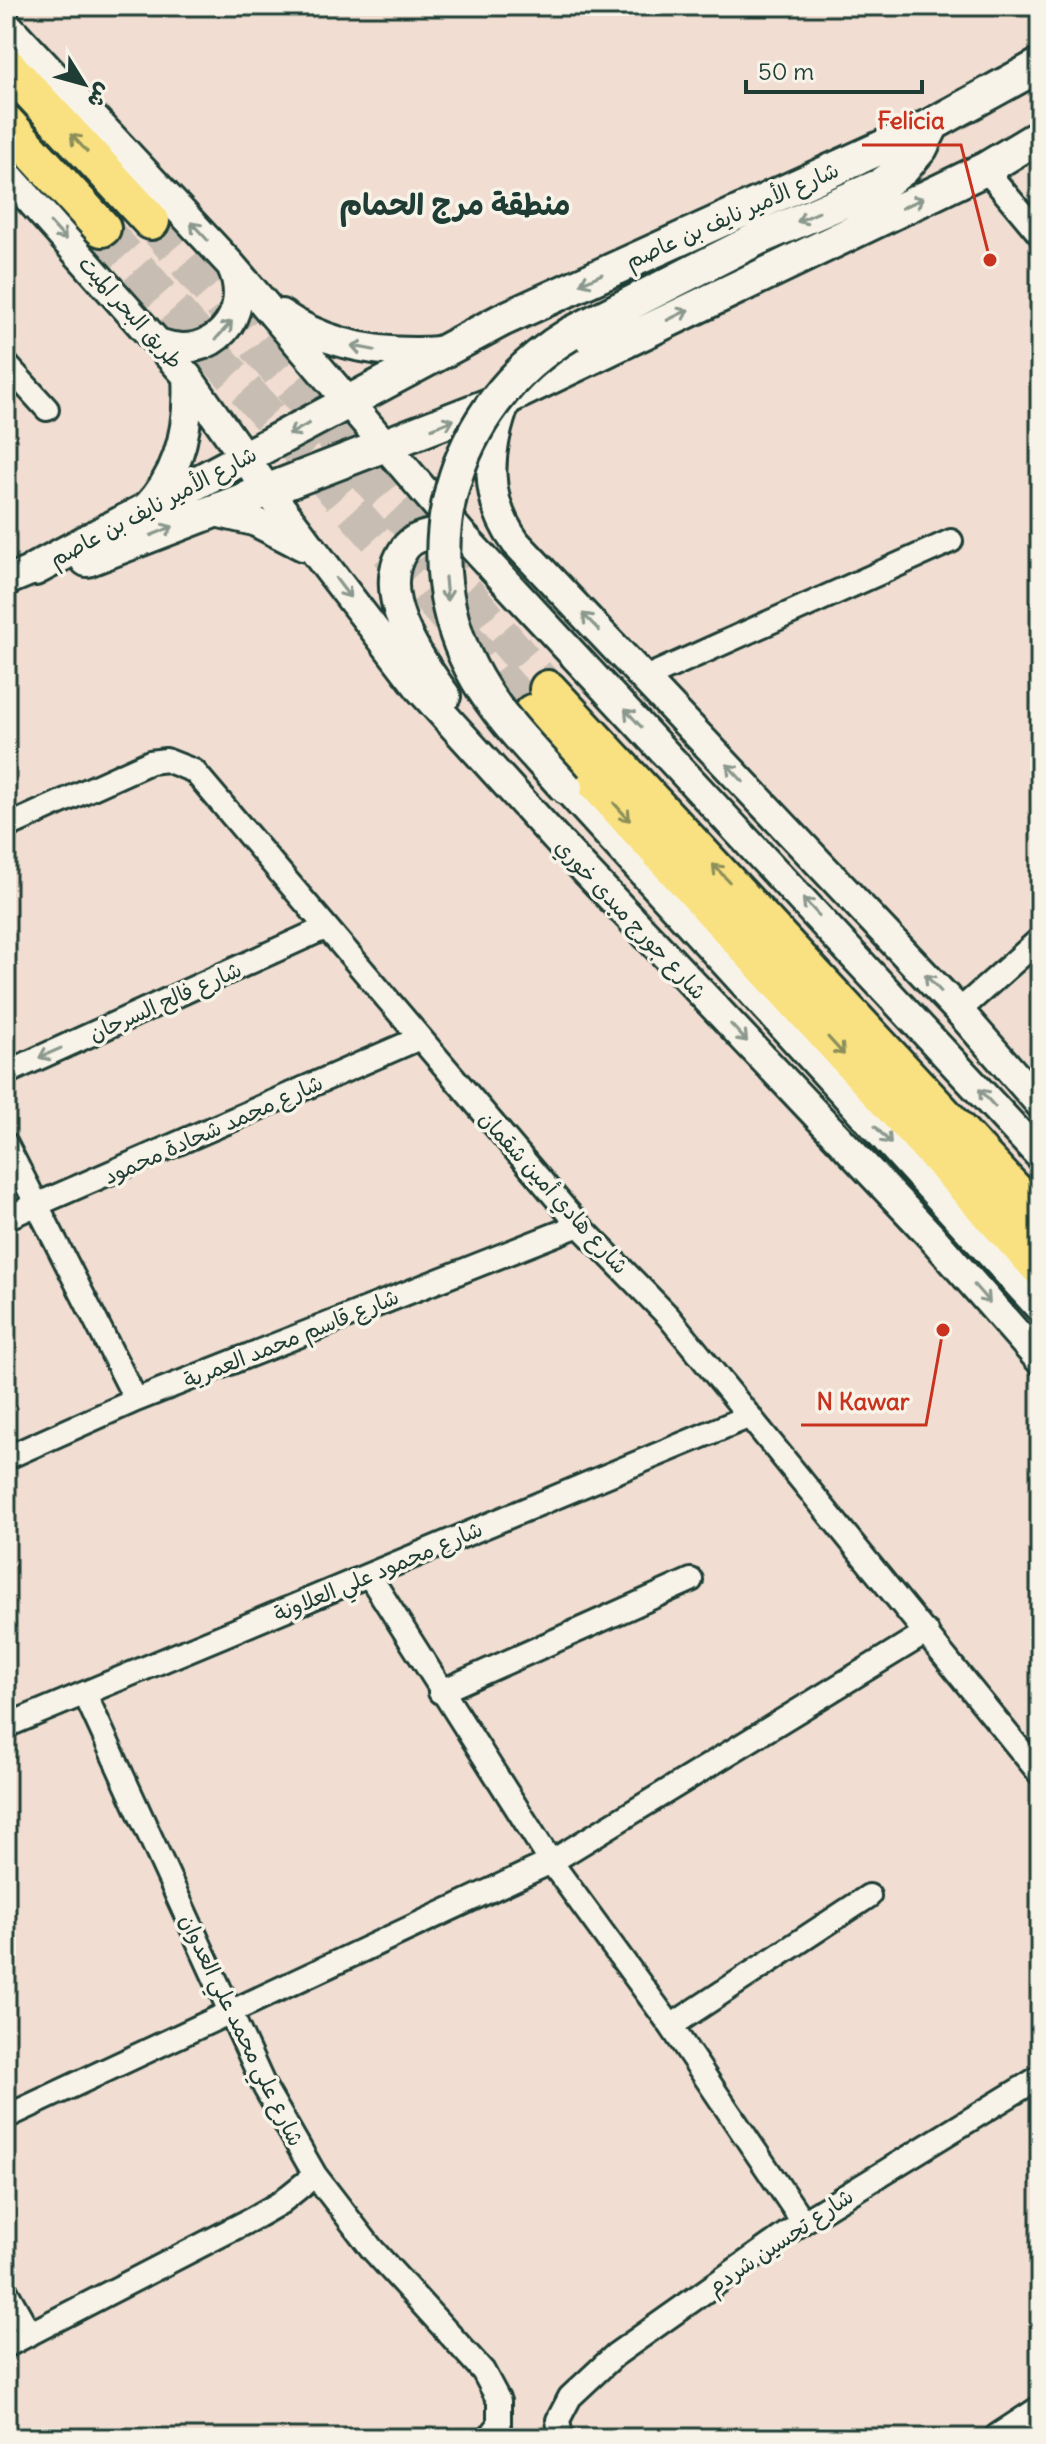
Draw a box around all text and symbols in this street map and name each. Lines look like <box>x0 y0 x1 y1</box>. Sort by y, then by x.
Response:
north arrow <box>44 44 124 124</box>
scale bar <box>746 44 922 94</box>
text: 50 m <box>758 56 814 86</box>
text: ش <box>82 78 118 114</box>
callout: Felicia <box>862 97 961 145</box>
text: Felicia <box>877 105 945 135</box>
one-way arrow <box>70 134 88 154</box>
street label: شارع الأمير نايف بن عاصم <box>621 154 844 277</box>
district label: منطقة مرج الحمام <box>339 185 571 227</box>
one-way arrow <box>900 195 924 210</box>
one-way arrow <box>796 210 820 225</box>
one-way arrow <box>49 221 67 241</box>
one-way arrow <box>191 222 209 242</box>
street label: طريق البحر الميت <box>73 250 189 374</box>
one-way arrow <box>579 272 603 287</box>
one-way arrow <box>666 307 690 322</box>
one-way arrow <box>215 320 233 340</box>
one-way arrow <box>350 340 376 355</box>
one-way arrow <box>430 416 455 430</box>
one-way arrow <box>287 422 311 438</box>
street label: شارع الأمير نايف بن عاصم <box>44 439 263 575</box>
one-way arrow <box>149 523 174 537</box>
one-way arrow <box>438 576 453 602</box>
one-way arrow <box>334 577 351 598</box>
one-way arrow <box>582 612 601 632</box>
one-way arrow <box>625 708 643 728</box>
one-way arrow <box>727 764 745 784</box>
one-way arrow <box>613 802 631 822</box>
street label: شارع جورج مبدى خوري <box>547 833 713 1007</box>
one-way arrow <box>712 864 730 884</box>
one-way arrow <box>802 898 820 918</box>
street label: شارع فالح السرحان <box>84 955 246 1049</box>
one-way arrow <box>923 973 942 993</box>
one-way arrow <box>729 1023 748 1043</box>
one-way arrow <box>826 1035 844 1055</box>
one-way arrow <box>38 1046 62 1061</box>
street label: شارع محمد شحادة محمود <box>99 1068 328 1192</box>
one-way arrow <box>979 1089 997 1109</box>
street label: شارع هادي أمين شقمان <box>471 1104 635 1282</box>
one-way arrow <box>873 1125 892 1145</box>
street label: شارع قاسم محمد العمرية <box>179 1282 404 1397</box>
one-way arrow <box>972 1283 990 1303</box>
callout: N Kawar <box>801 1377 926 1425</box>
text: N Kawar <box>816 1386 910 1416</box>
street label: شارع محمود علي العلاونة <box>269 1514 489 1633</box>
street label: شارع علي محمد علي العدوان <box>168 1909 310 2153</box>
street label: شارع تحسين شردم <box>702 2182 861 2303</box>

